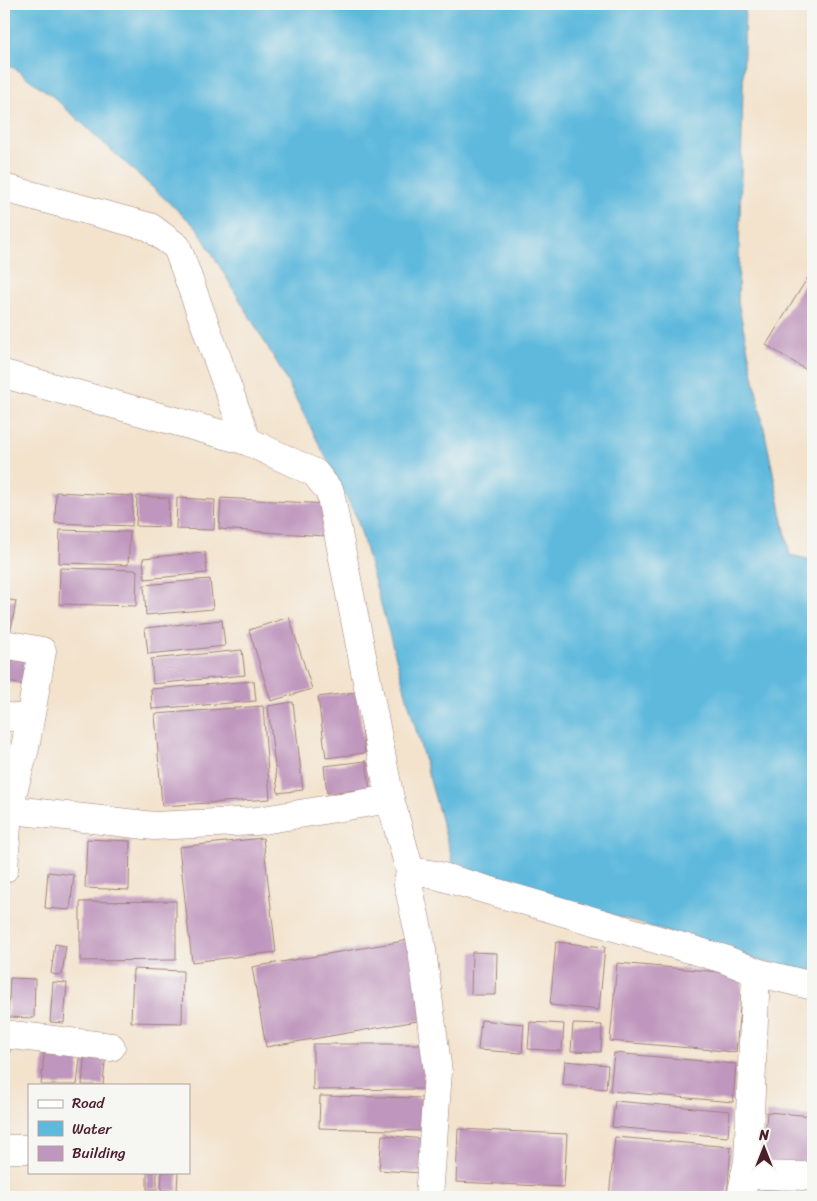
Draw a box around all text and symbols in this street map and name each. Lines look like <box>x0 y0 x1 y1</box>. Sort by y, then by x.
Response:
legend <box>28 1084 190 1174</box>
text: Road <box>72 1090 105 1116</box>
text: Water <box>72 1116 112 1142</box>
text: N <box>758 1123 769 1148</box>
north arrow <box>740 1124 790 1174</box>
text: Building <box>72 1140 126 1166</box>

